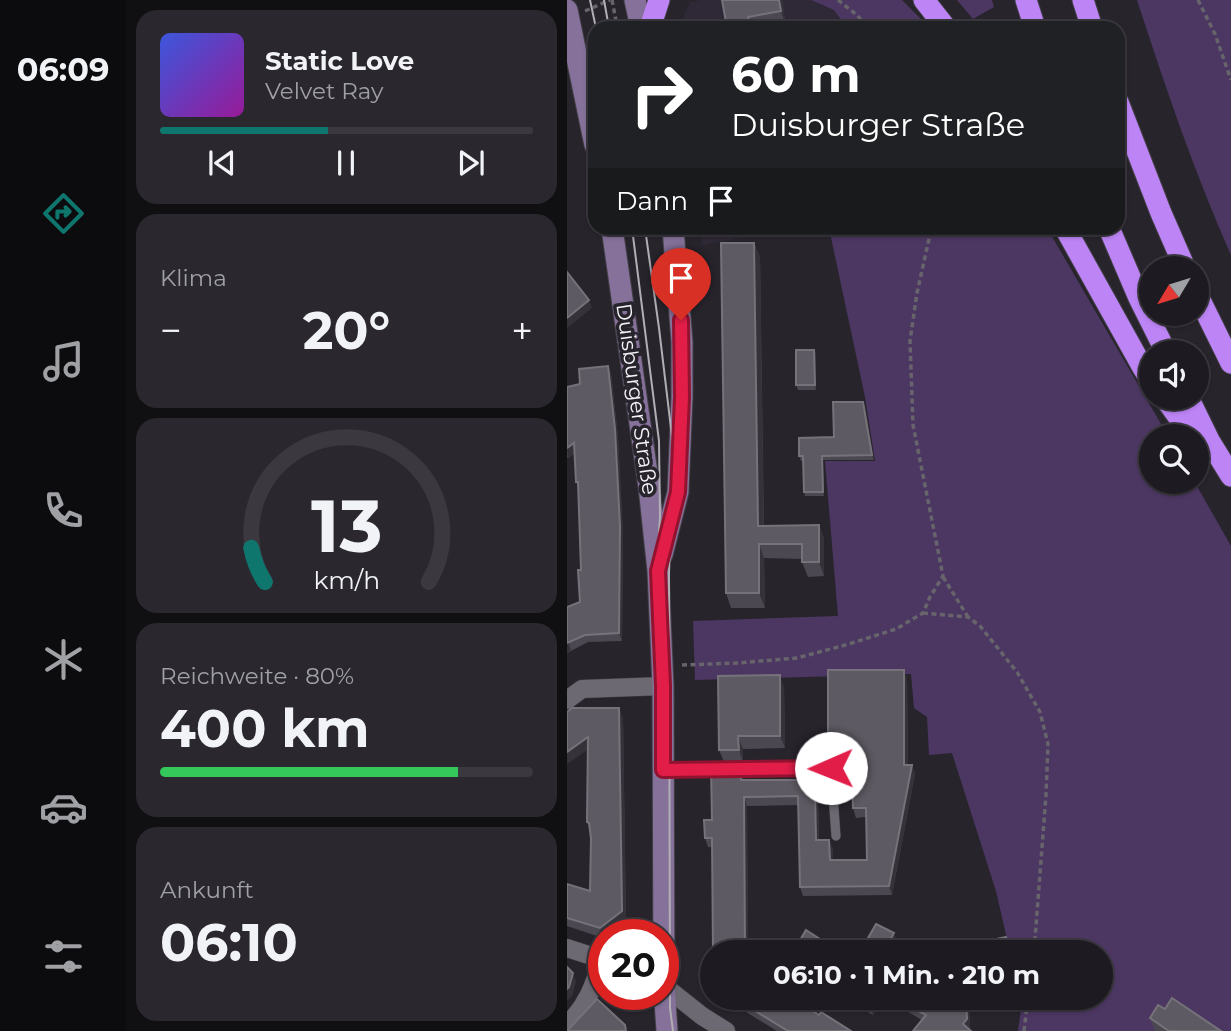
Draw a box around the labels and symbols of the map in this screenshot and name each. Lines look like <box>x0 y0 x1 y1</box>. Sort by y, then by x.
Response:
pin <box>651 248 711 320</box>
north arrow <box>1139 256 1209 326</box>
street label: Duisburger Straße <box>611 302 663 496</box>
position arrow <box>794 731 868 805</box>
speed limit sign: 20 <box>588 919 679 1010</box>

